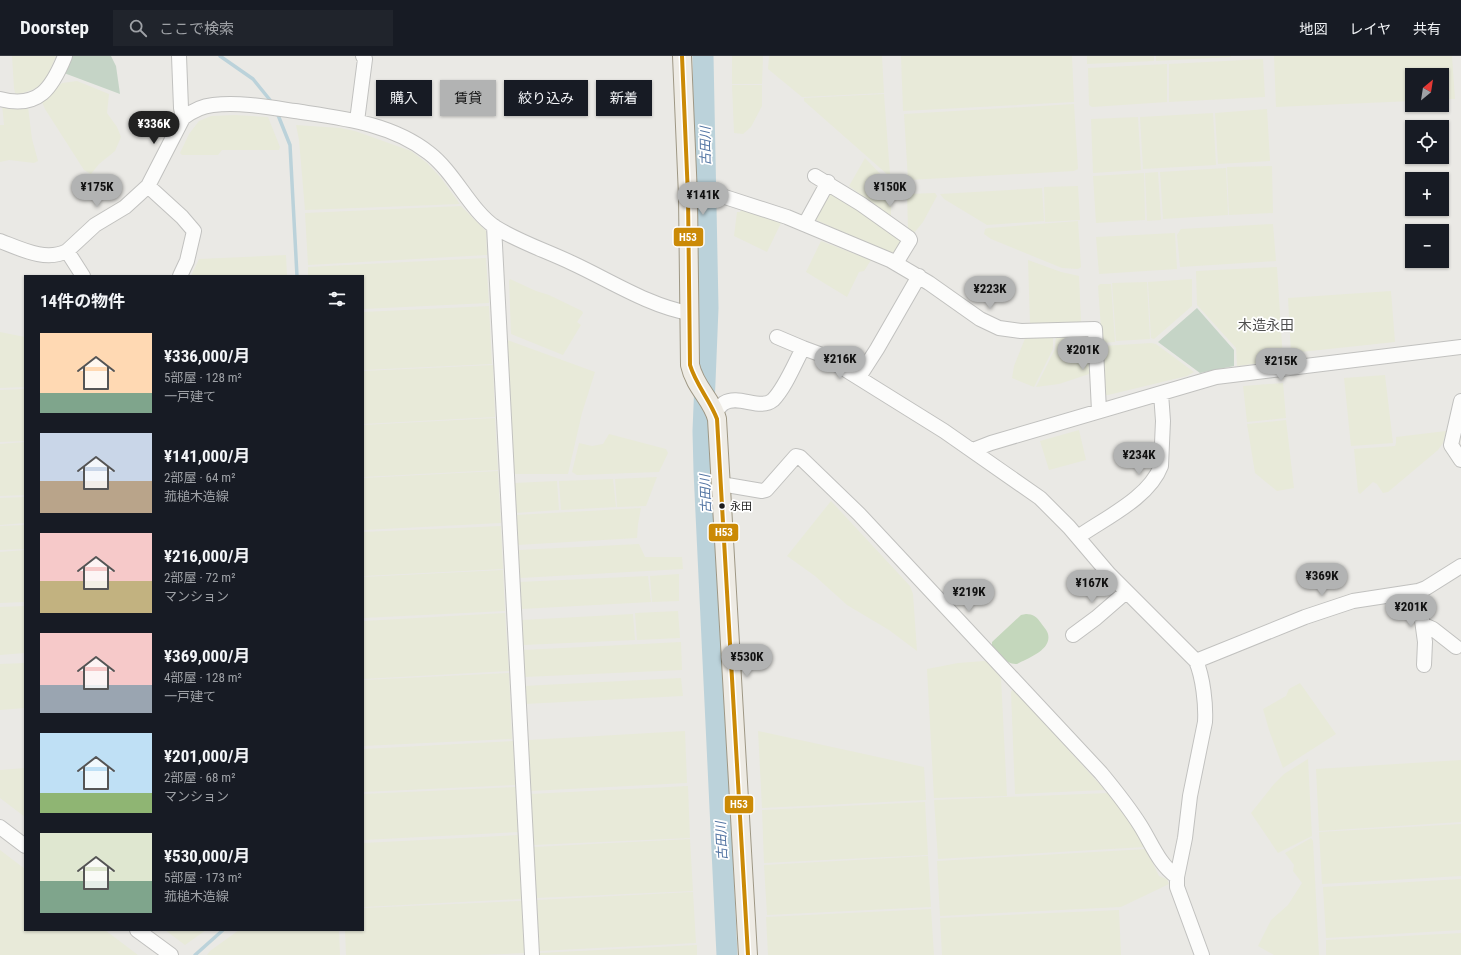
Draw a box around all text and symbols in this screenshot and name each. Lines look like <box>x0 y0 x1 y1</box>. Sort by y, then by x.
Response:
search box <box>113 10 393 46</box>
text: Doorstep <box>20 16 89 39</box>
icon: search <box>127 17 149 39</box>
text: ここで検索 <box>159 20 234 38</box>
text: 地図 <box>1299 21 1327 37</box>
text: レイヤ <box>1349 21 1391 37</box>
text: 共有 <box>1413 21 1441 37</box>
north arrow <box>1405 68 1449 112</box>
map controls <box>1405 68 1449 268</box>
chip: 購入 <box>376 80 432 116</box>
chip: 賃貸 <box>440 80 496 116</box>
chip: 絞り込み <box>504 80 588 116</box>
chip: 新着 <box>596 80 652 116</box>
pin: ¥336K <box>126 111 182 145</box>
text: ¥336K <box>137 116 171 131</box>
button: locate <box>1405 120 1449 164</box>
water label: 古田川 <box>698 124 713 166</box>
button: + <box>1405 172 1449 216</box>
pin: ¥175K <box>69 174 125 208</box>
pin: ¥150K <box>862 174 918 208</box>
text: ¥175K <box>80 179 114 194</box>
text: ¥150K <box>873 179 907 194</box>
pin: ¥141K <box>675 182 731 216</box>
text: ¥141K <box>686 187 720 202</box>
button: − <box>1405 224 1449 268</box>
line badge: H53 <box>673 227 704 247</box>
text: H53 <box>679 231 697 244</box>
pin: ¥223K <box>962 276 1018 310</box>
text: ¥223K <box>973 281 1007 296</box>
icon: filters <box>326 288 348 310</box>
text: 14件の物件 <box>40 291 125 311</box>
district label: 木造永田 <box>1238 317 1294 333</box>
pin: ¥201K <box>1055 337 1111 371</box>
text: ¥201K <box>1066 342 1100 357</box>
text: ¥336,000/月 <box>164 346 250 366</box>
pin: ¥216K <box>812 346 868 380</box>
pin: ¥215K <box>1253 348 1309 382</box>
icon: home <box>72 349 120 397</box>
text: ¥216K <box>823 351 857 366</box>
text: ¥215K <box>1264 353 1298 368</box>
text: 5部屋 · 128 m² <box>164 370 242 385</box>
text: 一戸建て <box>164 389 216 404</box>
pin: ¥234K <box>1111 442 1167 476</box>
text: ¥141,000/月 <box>164 446 250 466</box>
text: ¥234K <box>1122 447 1156 462</box>
icon: home <box>72 449 120 497</box>
text: 2部屋 · 64 m² <box>164 470 235 485</box>
water label: 古田川 <box>697 472 714 514</box>
text: 菰槌木造線 <box>164 489 229 504</box>
place label: 永田 <box>730 500 752 513</box>
marker: 永田 <box>717 501 727 511</box>
line badge: H53 <box>708 523 739 542</box>
text: H53 <box>715 526 733 539</box>
text: ¥216,000/月 <box>164 546 250 566</box>
icon: home <box>72 549 120 597</box>
pin: ¥369K <box>1294 563 1350 597</box>
text: ¥369K <box>1305 568 1339 583</box>
text: 2部屋 · 72 m² <box>164 570 235 585</box>
pin: ¥167K <box>1064 570 1120 604</box>
text: ¥167K <box>1075 575 1109 590</box>
pin: ¥219K <box>941 579 997 613</box>
text: ¥219K <box>952 584 986 599</box>
text: マンション <box>164 589 229 604</box>
pin: ¥201K <box>1383 594 1439 628</box>
text: ¥201K <box>1394 599 1428 614</box>
pin: ¥530K <box>719 644 775 678</box>
text: ¥369,000/月 <box>164 646 250 666</box>
icon: home <box>72 649 120 697</box>
text: ¥530K <box>730 649 764 664</box>
text: 4部屋 · 128 m² <box>164 670 242 685</box>
text: 一戸建て <box>164 689 216 704</box>
text: ¥201,000/月 <box>164 746 250 766</box>
icon: home <box>72 749 120 797</box>
text: 2部屋 · 68 m² <box>164 770 235 785</box>
text: マンション <box>164 789 229 804</box>
line badge: H53 <box>724 795 754 814</box>
text: H53 <box>730 798 748 811</box>
water label: 古田川 <box>713 819 730 861</box>
text: ¥530,000/月 <box>164 846 250 866</box>
icon: home <box>72 849 120 897</box>
text: 5部屋 · 173 m² <box>164 870 242 885</box>
text: 菰槌木造線 <box>164 889 229 904</box>

